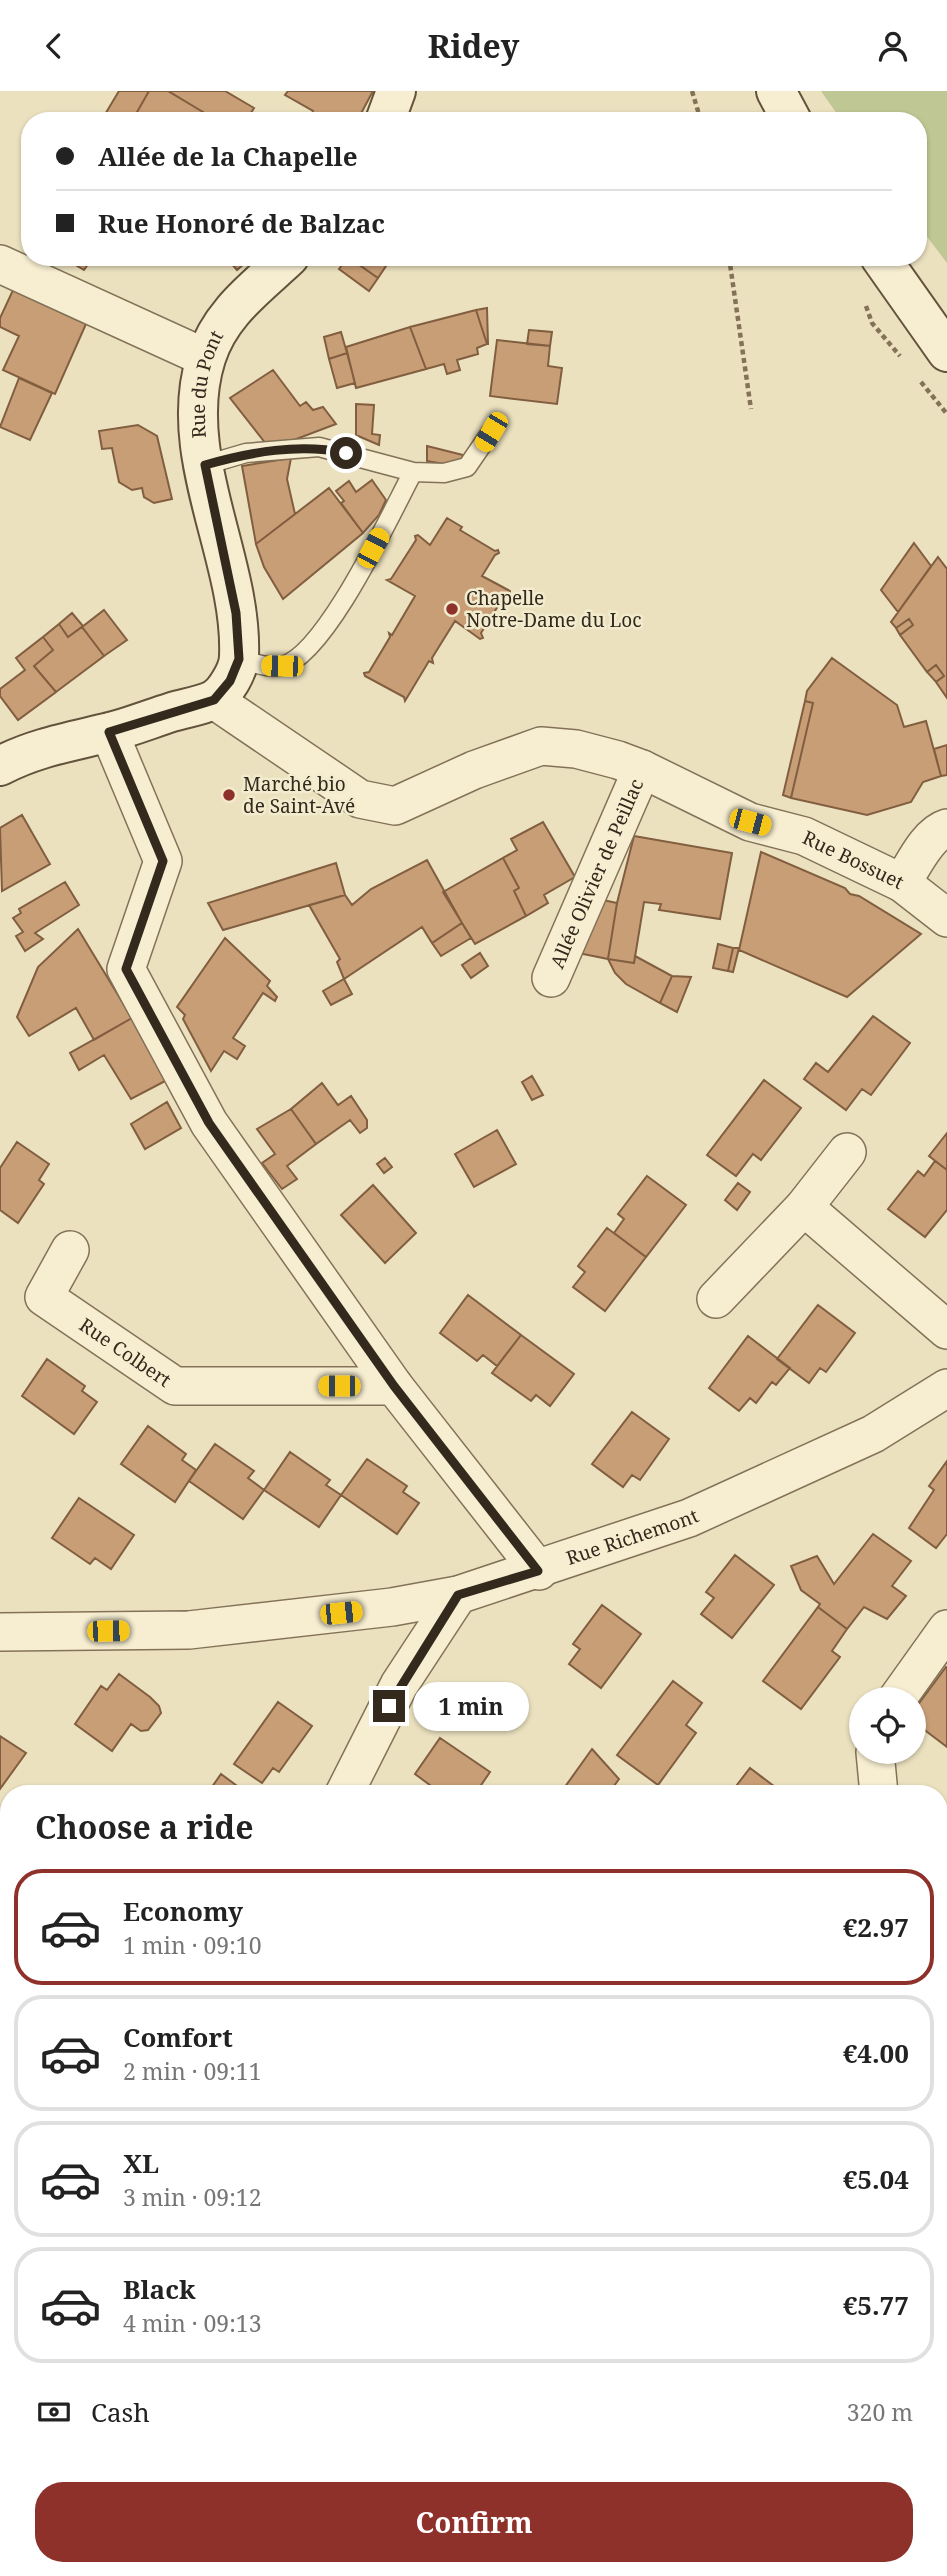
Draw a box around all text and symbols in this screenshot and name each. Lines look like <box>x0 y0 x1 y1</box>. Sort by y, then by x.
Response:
text: Ridey <box>428 24 519 67</box>
icon: back <box>35 27 73 65</box>
icon: person <box>874 27 912 65</box>
text: Allée de la Chapelle <box>98 138 358 174</box>
text: Rue Honoré de Balzac <box>98 205 385 241</box>
street label: Rue du Pont <box>185 325 229 439</box>
car <box>472 409 511 455</box>
route start <box>330 437 362 469</box>
car <box>354 525 393 571</box>
place label: Chapelle Notre-Dame du Loc <box>466 585 642 633</box>
marker: Chapelle Notre-Dame du Loc <box>444 601 460 617</box>
car <box>261 655 304 677</box>
place label: Marché bio de Saint-Avé <box>243 771 355 819</box>
street label: Allée Olivier de Peillac <box>544 775 649 972</box>
marker: Marché bio de Saint-Avé <box>221 787 237 803</box>
car <box>727 806 774 838</box>
street label: Rue Bossuet <box>798 824 908 895</box>
street label: Rue Colbert <box>74 1312 177 1393</box>
car <box>319 1376 361 1397</box>
street label: Rue Richemont <box>563 1502 703 1571</box>
car <box>320 1600 363 1626</box>
car <box>87 1620 130 1642</box>
callout: 1 min <box>414 1681 529 1731</box>
map controls <box>849 1687 926 1764</box>
button: locate <box>849 1687 926 1764</box>
route end <box>373 1690 405 1722</box>
text: 1 min <box>438 1690 504 1722</box>
text: Choose a ride <box>35 1805 254 1848</box>
text: Economy <box>123 1893 243 1929</box>
icon: car <box>39 1896 102 1959</box>
text: €2.97 <box>843 1909 909 1945</box>
text: 1 min · 09:10 <box>123 1929 261 1961</box>
text: Comfort <box>123 2019 233 2055</box>
icon: car <box>39 2022 102 2085</box>
text: €4.00 <box>843 2035 909 2071</box>
text: 2 min · 09:11 <box>123 2055 261 2087</box>
text: XL <box>123 2145 159 2181</box>
icon: car <box>39 2148 102 2211</box>
text: €5.04 <box>843 2161 909 2197</box>
text: 3 min · 09:12 <box>123 2181 261 2213</box>
text: Black <box>123 2271 196 2307</box>
icon: car <box>39 2274 102 2337</box>
text: €5.77 <box>843 2287 909 2323</box>
text: 4 min · 09:13 <box>123 2307 261 2339</box>
icon: cash <box>35 2393 73 2431</box>
text: Cash <box>91 2394 150 2430</box>
text: 320 m <box>847 2396 913 2428</box>
button: Confirm <box>35 2482 913 2562</box>

